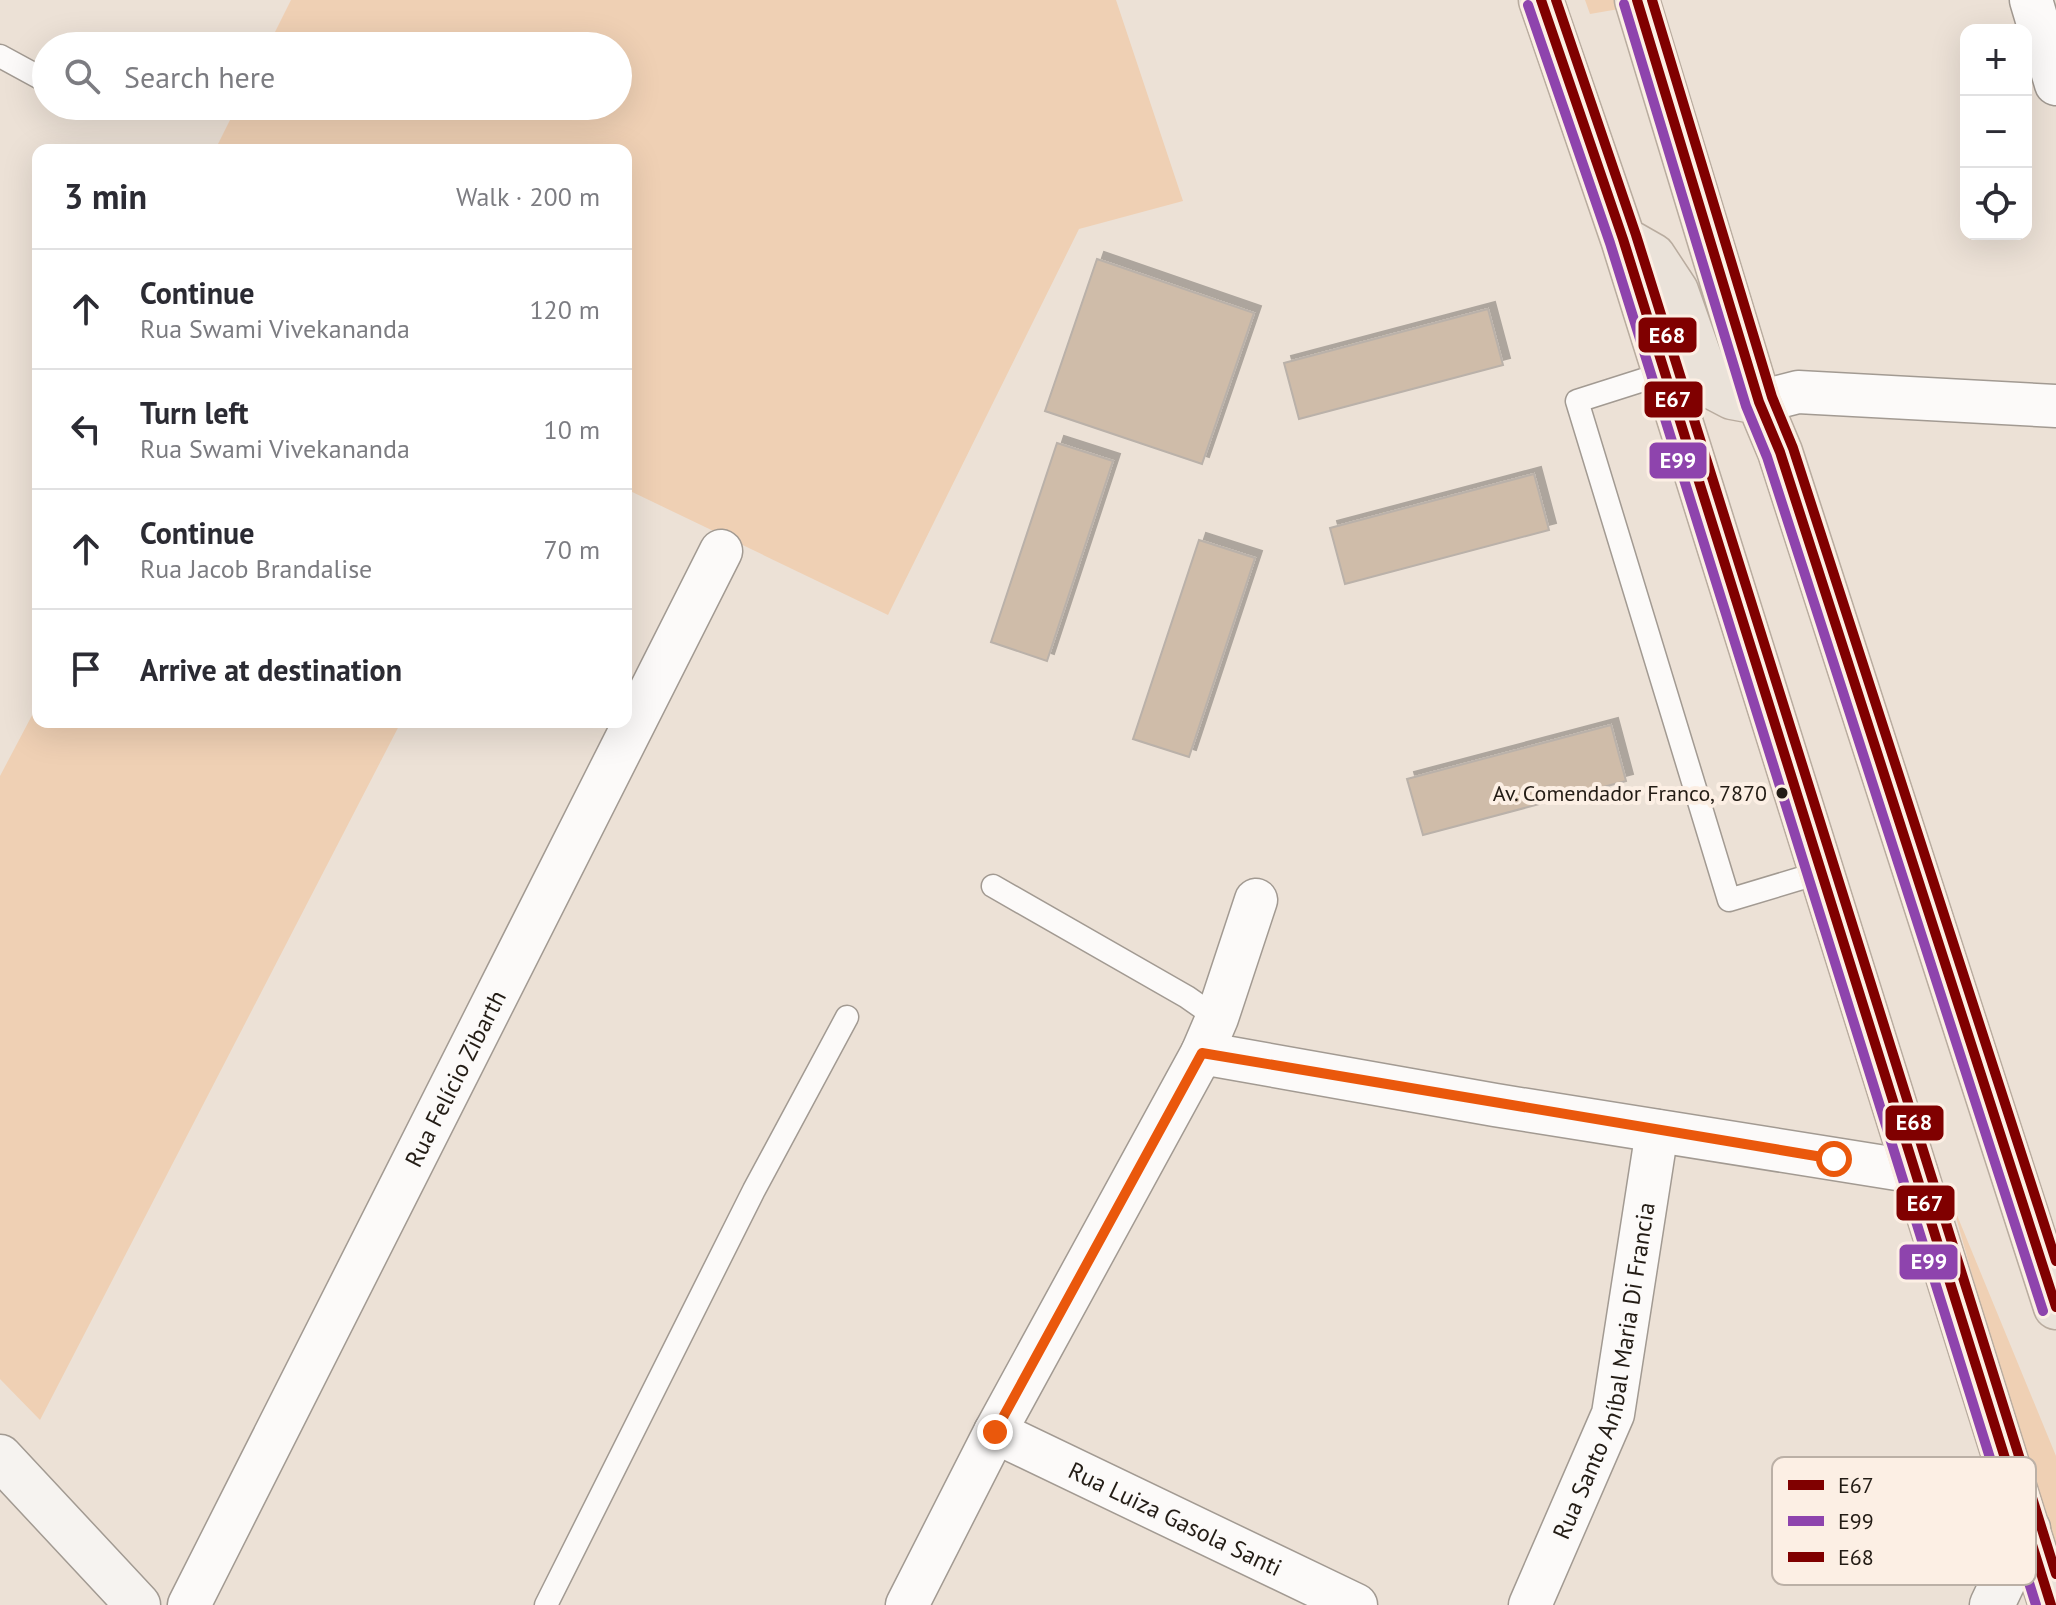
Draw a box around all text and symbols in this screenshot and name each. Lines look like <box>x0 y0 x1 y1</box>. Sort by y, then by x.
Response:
map controls <box>1960 24 2032 240</box>
button: + <box>1960 24 2032 96</box>
search box <box>32 32 632 120</box>
icon: search <box>60 54 104 98</box>
text: Search here <box>124 57 275 96</box>
button: − <box>1960 96 2032 168</box>
button: locate <box>1960 168 2032 240</box>
text: 3 min <box>64 174 147 218</box>
text: Walk · 200 m <box>456 180 600 213</box>
text: Continue <box>140 273 254 312</box>
icon: ahead <box>64 287 108 331</box>
text: 120 m <box>529 293 600 326</box>
text: Rua Swami Vivekananda <box>140 312 410 345</box>
line badge: E68 <box>1637 316 1698 354</box>
text: E68 <box>1649 321 1685 349</box>
line badge: E67 <box>1643 380 1704 419</box>
text: E67 <box>1655 385 1691 413</box>
text: Turn left <box>140 393 248 432</box>
icon: left <box>64 407 108 451</box>
text: 10 m <box>544 413 600 446</box>
text: Rua Swami Vivekananda <box>140 432 410 465</box>
line badge: E99 <box>1648 441 1708 480</box>
text: E99 <box>1660 446 1696 474</box>
text: Continue <box>140 513 254 552</box>
icon: ahead <box>64 527 108 571</box>
text: 70 m <box>544 533 600 566</box>
text: Rua Jacob Brandalise <box>140 552 372 585</box>
icon: arrive <box>64 647 108 691</box>
text: Arrive at destination <box>140 650 402 689</box>
place label: Av. Comendador Franco, 7870 <box>1493 779 1767 807</box>
marker: Av. Comendador Franco, 7870 <box>1774 785 1790 801</box>
street label: Rua Felício Zibarth <box>397 985 512 1172</box>
line badge: E68 <box>1884 1104 1945 1142</box>
text: E68 <box>1896 1108 1932 1136</box>
route start <box>1816 1141 1852 1177</box>
line badge: E67 <box>1895 1184 1956 1222</box>
text: E67 <box>1907 1189 1943 1217</box>
street label: Rua Santo Aníbal Maria Di Francia <box>1545 1200 1661 1544</box>
line badge: E99 <box>1898 1243 1959 1281</box>
text: E99 <box>1911 1247 1947 1275</box>
route end <box>977 1414 1013 1450</box>
street label: Rua Luiza Gasola Santi <box>1064 1454 1287 1583</box>
legend <box>1772 1457 2036 1585</box>
text: E67 <box>1838 1471 1874 1499</box>
text: E99 <box>1838 1507 1874 1535</box>
text: E68 <box>1838 1543 1874 1571</box>

